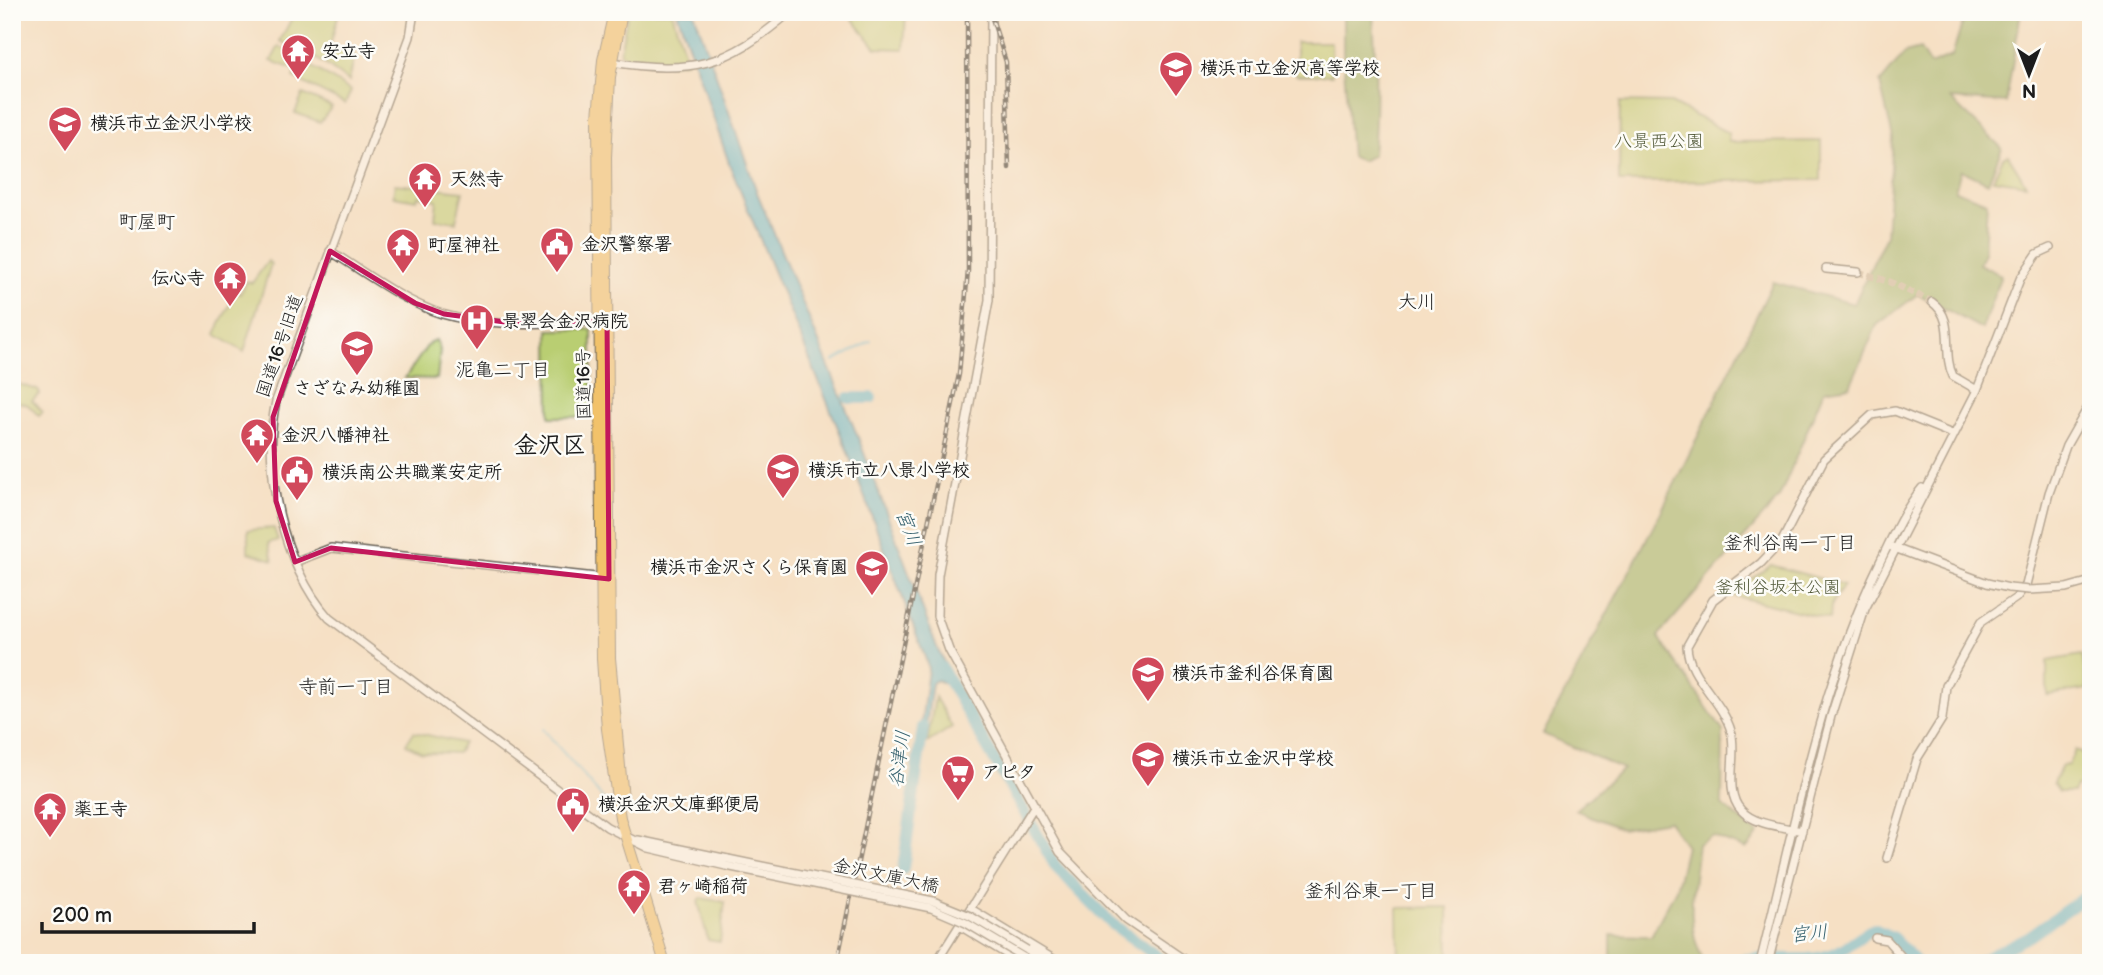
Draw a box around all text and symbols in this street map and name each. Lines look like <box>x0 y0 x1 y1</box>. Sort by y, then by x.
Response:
temple icon: 安立寺 <box>279 32 317 81</box>
north arrow <box>1994 38 2064 108</box>
place label: 安立寺 <box>322 41 376 62</box>
school or university icon: 横浜市立金沢高等学校 <box>1157 49 1195 98</box>
place label: 横浜市立金沢高等学校 <box>1200 58 1380 79</box>
text: N <box>2022 78 2036 101</box>
school or university icon: 横浜市立金沢小学校 <box>46 104 84 153</box>
place label: 横浜市立金沢小学校 <box>90 113 252 134</box>
park label: 八景西公園 <box>1614 131 1704 152</box>
temple icon: 天然寺 <box>406 160 444 209</box>
place label: 天然寺 <box>450 169 504 190</box>
district label: 町屋町 <box>118 211 176 234</box>
public building icon: 金沢警察署 <box>538 225 576 274</box>
temple icon: 町屋神社 <box>384 226 422 275</box>
place label: 金沢警察署 <box>582 234 672 255</box>
place label: 町屋神社 <box>428 235 500 256</box>
temple icon: 伝心寺 <box>211 259 249 308</box>
place label: 伝心寺 <box>151 268 205 289</box>
district label: 大川 <box>1398 291 1436 314</box>
street label: 国道16号旧道 <box>252 292 308 400</box>
hospital icon: 景翠会金沢病院 <box>458 302 496 351</box>
place label: 景翠会金沢病院 <box>502 311 628 332</box>
school or university icon: さざなみ幼稚園 <box>338 328 376 377</box>
street label: 国道16号 <box>573 348 595 420</box>
district label: 泥亀二丁目 <box>455 359 551 382</box>
place label: さざなみ幼稚園 <box>294 378 420 399</box>
temple icon: 金沢八幡神社 <box>238 416 276 465</box>
place label: 金沢八幡神社 <box>282 425 390 446</box>
district label: 金沢区 <box>514 431 586 460</box>
school or university icon: 横浜市立八景小学校 <box>764 451 802 500</box>
public building icon: 横浜南公共職業安定所 <box>278 453 316 502</box>
place label: 横浜市立八景小学校 <box>808 460 970 481</box>
place label: 横浜南公共職業安定所 <box>322 462 502 483</box>
water label: 宮川 <box>890 506 926 550</box>
district label: 釜利谷南一丁目 <box>1723 532 1857 555</box>
school or university icon: 横浜市金沢さくら保育園 <box>853 548 891 597</box>
place label: 横浜市金沢さくら保育園 <box>650 557 848 578</box>
park label: 釜利谷坂本公園 <box>1715 577 1841 598</box>
school or university icon: 横浜市釜利谷保育園 <box>1129 654 1167 703</box>
place label: 横浜市釜利谷保育園 <box>1172 663 1334 684</box>
district label: 寺前一丁目 <box>298 676 394 699</box>
water label: 谷津川 <box>885 729 915 789</box>
school or university icon: 横浜市立金沢中学校 <box>1129 739 1167 788</box>
place label: 横浜市立金沢中学校 <box>1172 748 1334 769</box>
supermarket icon: アピタ <box>939 753 977 802</box>
place label: アピタ <box>982 762 1036 783</box>
public building icon: 横浜金沢文庫郵便局 <box>554 785 592 834</box>
temple icon: 薬王寺 <box>31 790 69 839</box>
place label: 横浜金沢文庫郵便局 <box>598 794 760 815</box>
place label: 薬王寺 <box>74 799 128 820</box>
street label: 金沢文庫大橋 <box>831 855 941 897</box>
temple icon: 君ヶ崎稲荷 <box>615 867 653 916</box>
place label: 君ヶ崎稲荷 <box>658 876 748 897</box>
district label: 釜利谷東一丁目 <box>1304 880 1438 903</box>
scale bar <box>42 891 254 935</box>
text: 200 m <box>52 903 112 928</box>
water label: 宮川 <box>1789 921 1829 947</box>

